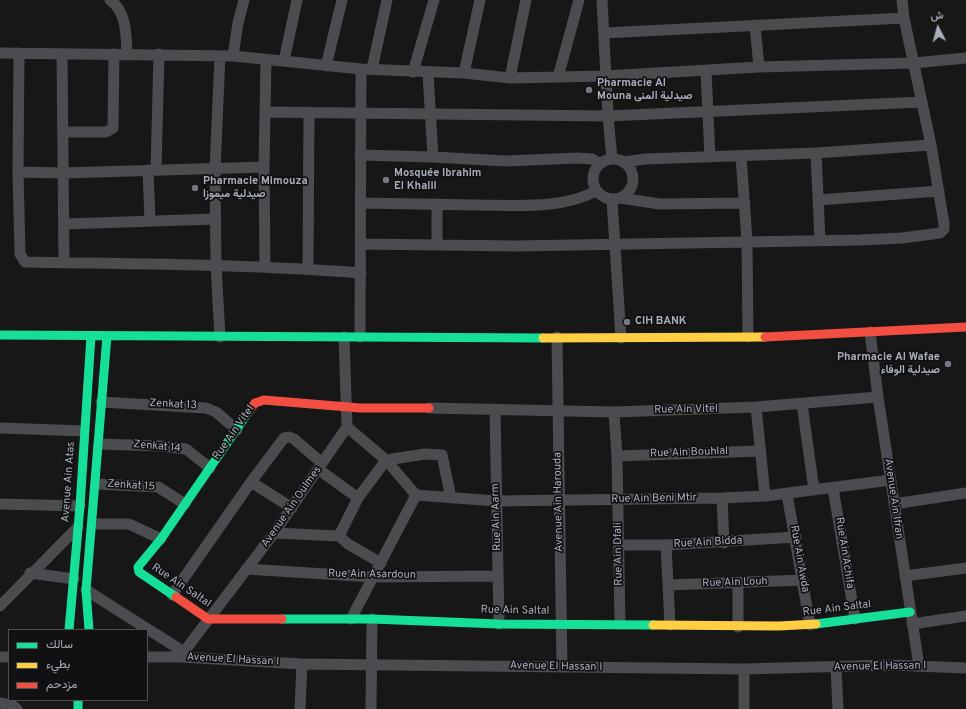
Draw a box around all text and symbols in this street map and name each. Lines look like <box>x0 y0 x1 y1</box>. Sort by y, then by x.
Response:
north arrow <box>918 8 958 48</box>
text: ش <box>929 8 944 24</box>
place label: Pharmacie Al Mouna صيدلية المنى <box>597 77 693 103</box>
marker: Pharmacie Al Mouna صيدلية المنى <box>584 85 594 95</box>
place label: Mosquée Ibrahim El Khalil <box>394 167 481 193</box>
place label: Pharmacie Mimouza صيدلية ميموزا <box>203 175 308 201</box>
marker: Mosquée Ibrahim El Khalil <box>381 175 391 185</box>
marker: Pharmacie Mimouza صيدلية ميموزا <box>190 183 200 193</box>
place label: CIH BANK <box>635 315 687 329</box>
marker: CIH BANK <box>622 317 632 327</box>
place label: Pharmacie Al Wafae صيدلية الوفاء <box>837 351 940 377</box>
marker: Pharmacie Al Wafae صيدلية الوفاء <box>943 359 953 369</box>
street label: Zenkat 13 <box>149 397 197 413</box>
street label: Rue Ain Vitel <box>210 403 258 463</box>
street label: Rue Ain Vitel <box>654 403 718 417</box>
street label: Zenkat 14 <box>133 438 181 456</box>
street label: Avenue Ain Atas <box>60 441 78 523</box>
street label: Rue Ain Bouhlal <box>650 445 728 461</box>
street label: Avenue Ain Harouda <box>552 452 566 552</box>
street label: Avenue Ain Ifran <box>881 458 905 540</box>
street label: Avenue Ain Oulmes <box>259 464 325 550</box>
street label: Zenkat 15 <box>107 478 155 494</box>
street label: Rue Ain Aarm <box>489 483 505 551</box>
street label: Rue Ain Beni Mtir <box>611 492 697 506</box>
street label: Rue Ain Achifa <box>832 516 856 590</box>
street label: Rue Ain Dfali <box>612 522 626 586</box>
street label: Rue Ain Awda <box>787 525 811 593</box>
street label: Rue Ain Bidda <box>673 535 743 551</box>
street label: Rue Ain Saltal <box>149 561 213 611</box>
street label: Rue Ain Asardoun <box>328 568 416 582</box>
street label: Rue Ain Louh <box>702 575 768 591</box>
street label: Rue Ain Saltal <box>802 598 872 620</box>
street label: Rue Ain Saltal <box>480 604 550 618</box>
legend <box>8 629 148 701</box>
text: سالك <box>46 637 73 653</box>
street label: Avenue El Hassan I <box>186 651 280 669</box>
text: بطيء <box>46 657 70 673</box>
street label: Avenue El Hassan I <box>510 660 602 674</box>
street label: Avenue El Hassan I <box>834 660 926 674</box>
text: مزدحم <box>46 677 77 693</box>

